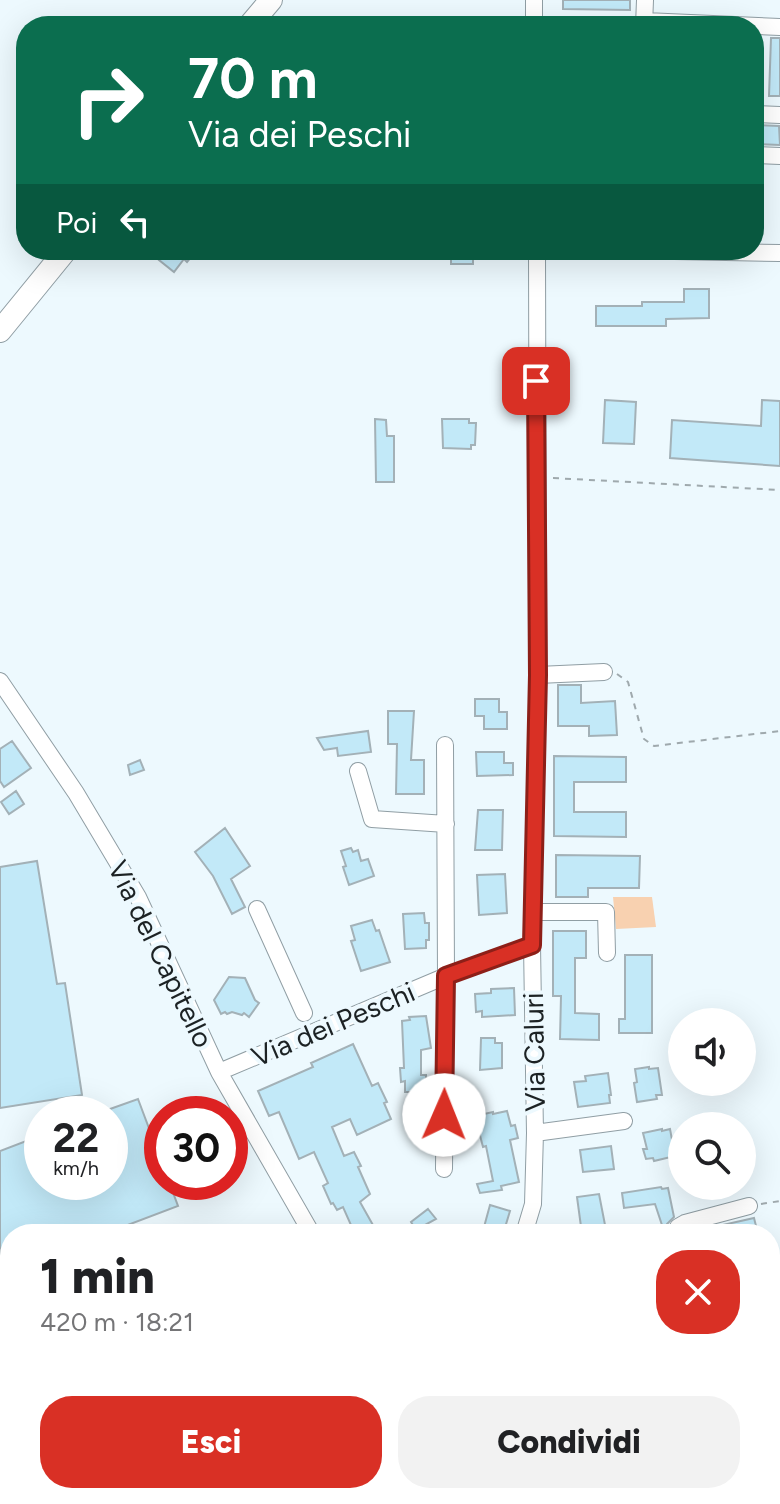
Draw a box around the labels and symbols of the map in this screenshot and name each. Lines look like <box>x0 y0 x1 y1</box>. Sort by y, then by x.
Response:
pin <box>502 347 570 415</box>
street label: Via del Capitello <box>101 855 221 1053</box>
street label: Via dei Peschi <box>246 974 420 1074</box>
street label: Via Caluri <box>516 992 552 1112</box>
position arrow <box>402 1073 486 1157</box>
speed limit sign: 30 <box>144 1096 248 1200</box>

